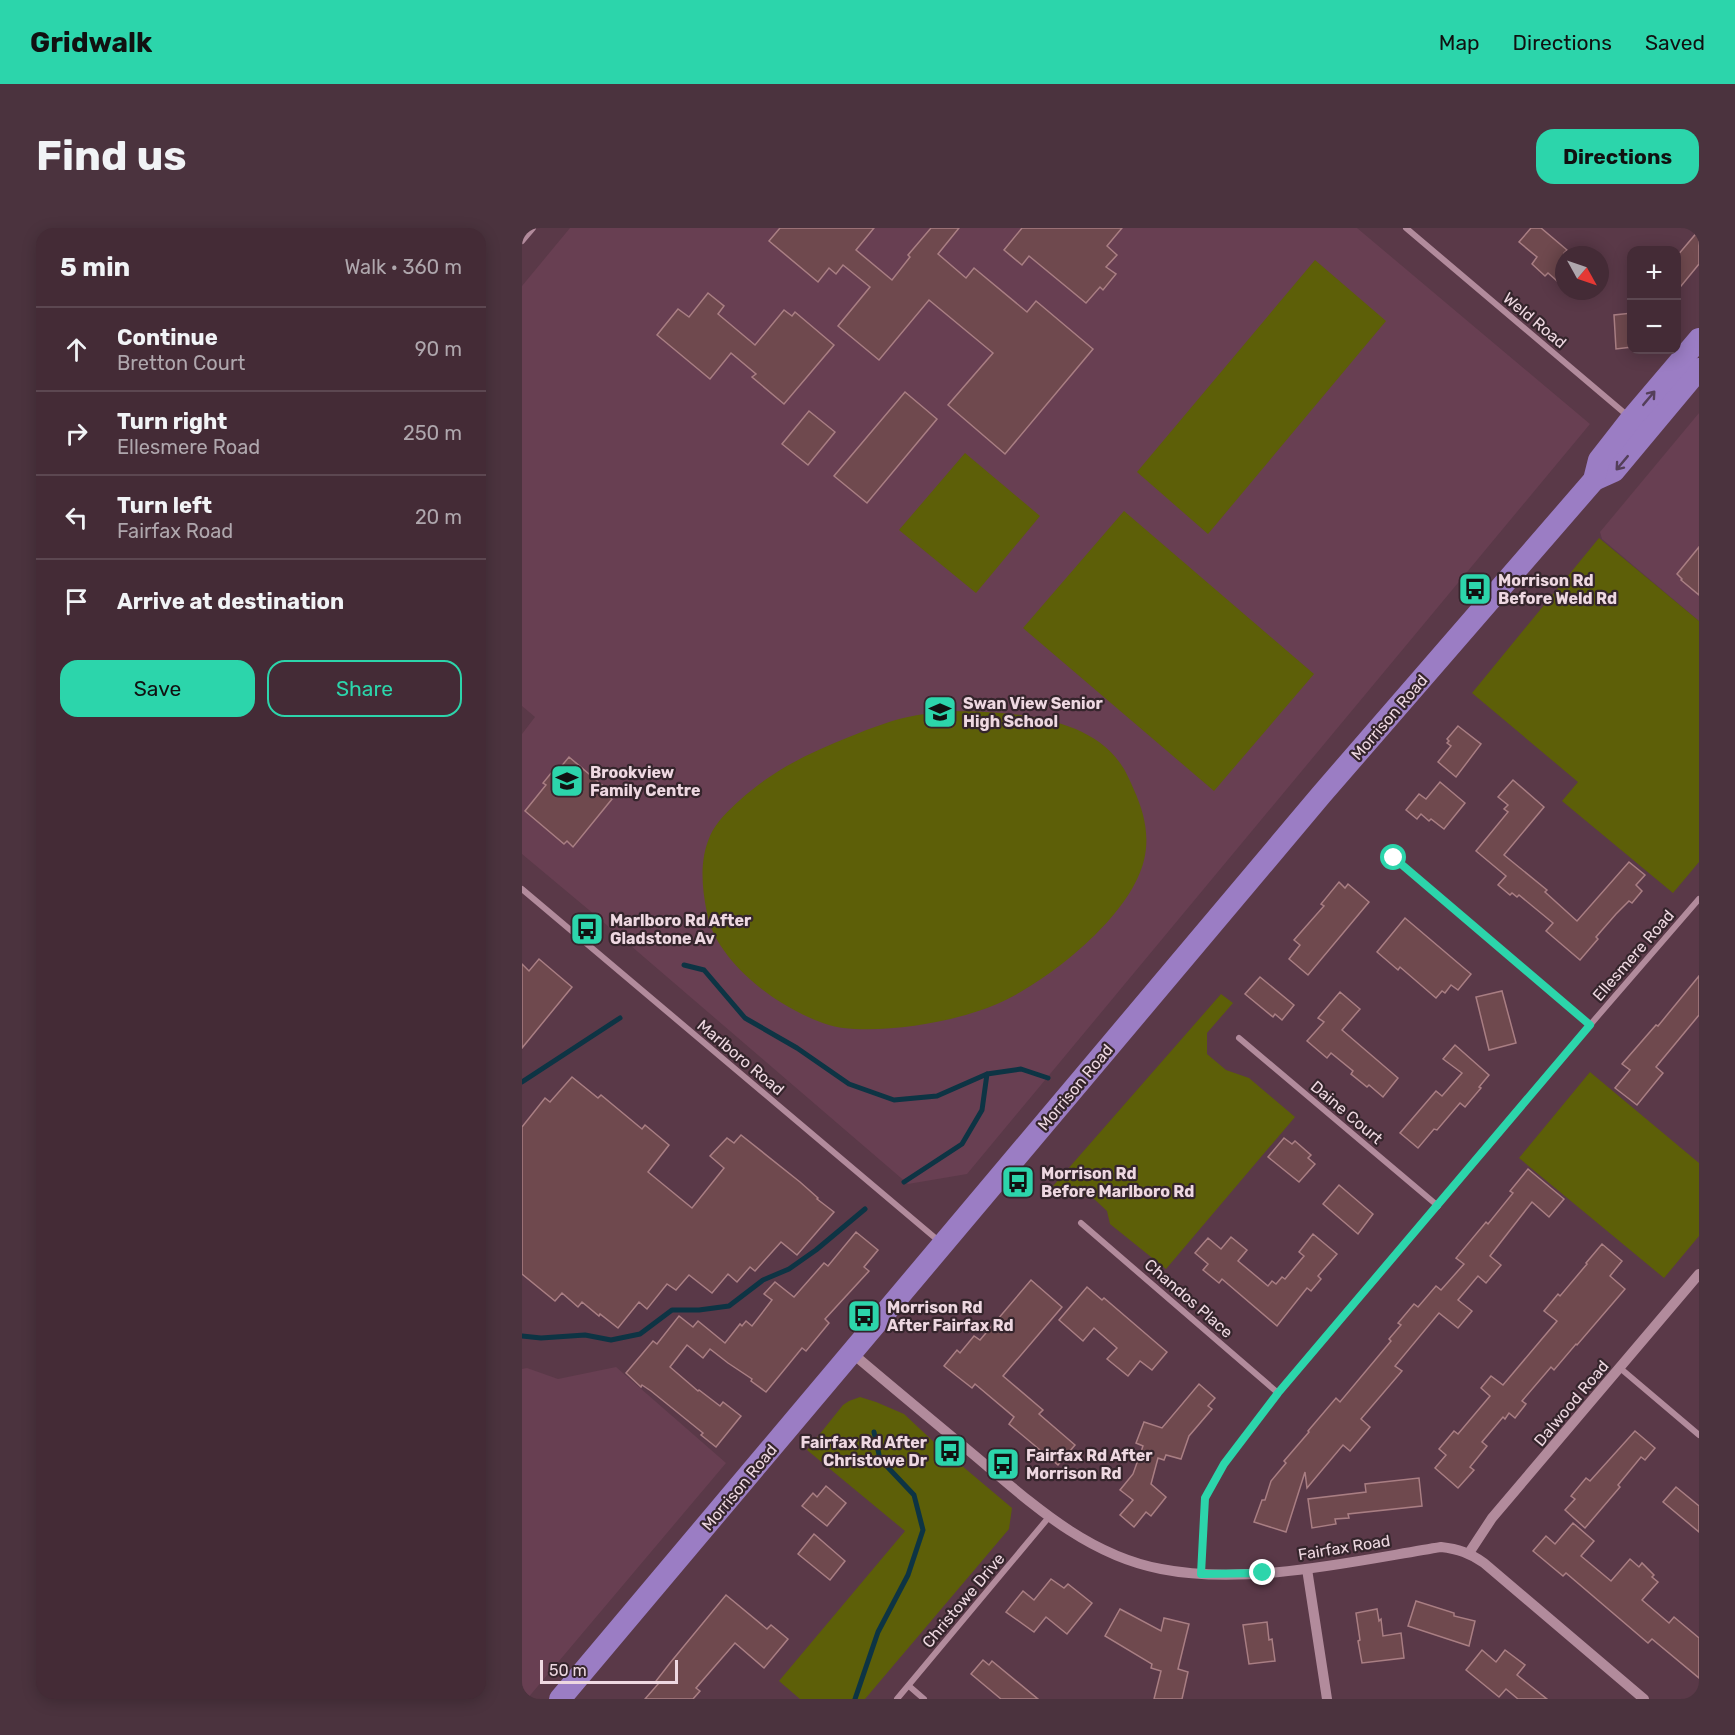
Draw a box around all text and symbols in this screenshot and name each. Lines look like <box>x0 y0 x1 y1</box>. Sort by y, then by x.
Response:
text: Gridwalk <box>30 26 152 59</box>
text: Map <box>1439 30 1480 55</box>
text: Directions <box>1513 30 1612 55</box>
text: Saved <box>1645 30 1705 55</box>
button: Directions <box>1536 129 1699 184</box>
text: Find us <box>36 131 187 181</box>
north arrow <box>1555 246 1609 300</box>
map controls <box>1627 246 1681 354</box>
button: + <box>1627 246 1681 300</box>
text: 5 min <box>60 252 130 283</box>
text: Walk · 360 m <box>345 255 462 279</box>
street label: Weld Road <box>1499 288 1570 352</box>
button: − <box>1627 300 1681 354</box>
text: Continue <box>117 324 218 351</box>
icon: ahead <box>60 333 93 366</box>
text: 90 m <box>415 337 462 361</box>
text: Bretton Court <box>117 351 245 375</box>
one-way arrow <box>1642 391 1656 406</box>
text: Turn right <box>117 408 227 435</box>
icon: right <box>60 417 93 450</box>
text: 250 m <box>403 421 462 445</box>
text: Ellesmere Road <box>117 435 260 459</box>
one-way arrow <box>1615 454 1628 470</box>
text: Turn left <box>117 492 212 519</box>
icon: left <box>60 501 93 534</box>
text: 20 m <box>415 505 462 529</box>
text: Fairfax Road <box>117 519 233 543</box>
bus stop icon: Morrison Rd Before Weld Rd <box>1457 571 1493 607</box>
place label: Morrison Rd Before Weld Rd <box>1498 571 1617 608</box>
icon: arrive <box>60 585 93 618</box>
text: Arrive at destination <box>117 588 344 615</box>
button: Save <box>60 660 255 717</box>
button: Share <box>267 660 462 717</box>
street label: Morrison Road <box>1347 671 1432 764</box>
school or university icon: Swan View Senior High School <box>922 694 958 730</box>
place label: Swan View Senior High School <box>963 694 1103 731</box>
school or university icon: Brookview Family Centre <box>549 763 585 799</box>
place label: Brookview Family Centre <box>590 763 700 800</box>
route start <box>1380 844 1406 870</box>
street label: Ellesmere Road <box>1589 906 1678 1005</box>
bus stop icon: Marlboro Rd After Gladstone Av <box>569 911 605 947</box>
place label: Marlboro Rd After Gladstone Av <box>610 911 752 948</box>
street label: Marlboro Road <box>694 1016 788 1099</box>
street label: Morrison Road <box>1034 1040 1117 1134</box>
street label: Daine Court <box>1307 1077 1387 1148</box>
bus stop icon: Morrison Rd Before Marlboro Rd <box>1000 1164 1036 1200</box>
place label: Morrison Rd Before Marlboro Rd <box>1041 1164 1194 1201</box>
street label: Chandos Place <box>1141 1255 1237 1342</box>
bus stop icon: Morrison Rd After Fairfax Rd <box>846 1298 882 1334</box>
place label: Morrison Rd After Fairfax Rd <box>887 1298 1014 1335</box>
street label: Dalwood Road <box>1530 1357 1613 1450</box>
place label: Fairfax Rd After Christowe Dr <box>800 1433 928 1470</box>
bus stop icon: Fairfax Rd After Christowe Dr <box>932 1433 968 1469</box>
street label: Morrison Road <box>698 1440 781 1534</box>
bus stop icon: Fairfax Rd After Morrison Rd <box>985 1446 1021 1482</box>
place label: Fairfax Rd After Morrison Rd <box>1026 1446 1153 1483</box>
street label: Fairfax Road <box>1297 1531 1391 1564</box>
street label: Christowe Drive <box>918 1549 1009 1652</box>
route end <box>1249 1559 1275 1585</box>
scale bar <box>540 1657 678 1684</box>
text: 50 m <box>549 1661 587 1680</box>

